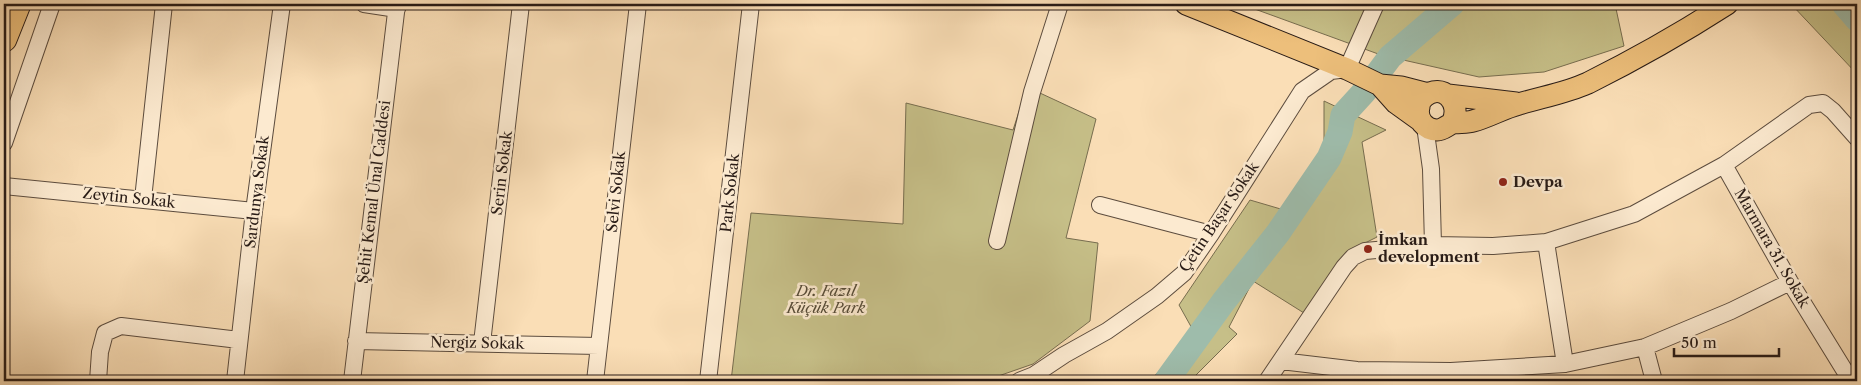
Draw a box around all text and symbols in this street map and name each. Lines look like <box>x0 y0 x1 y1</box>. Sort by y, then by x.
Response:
street label: Şehit Kemal Ünal Caddesi <box>353 99 394 285</box>
street label: Serin Sokak <box>487 128 516 216</box>
street label: Sardunya Sokak <box>240 133 273 249</box>
street label: Selvi Sokak <box>602 149 629 233</box>
street label: Park Sokak <box>716 151 743 233</box>
street label: Çetin Başar Sokak <box>1175 157 1263 276</box>
place label: Devpa <box>1513 172 1563 191</box>
marker: Devpa <box>1497 176 1509 188</box>
street label: Zeytin Sokak <box>82 183 178 212</box>
street label: Marmara 31. Sokak <box>1731 185 1815 312</box>
place label: İmkan development <box>1378 230 1480 266</box>
marker: İmkan development <box>1362 243 1374 255</box>
park label: Dr. Fazıl Küçük Park <box>786 281 866 317</box>
scale bar <box>1674 325 1778 357</box>
street label: Nergiz Sokak <box>430 332 525 353</box>
text: 50 m <box>1681 333 1717 352</box>

